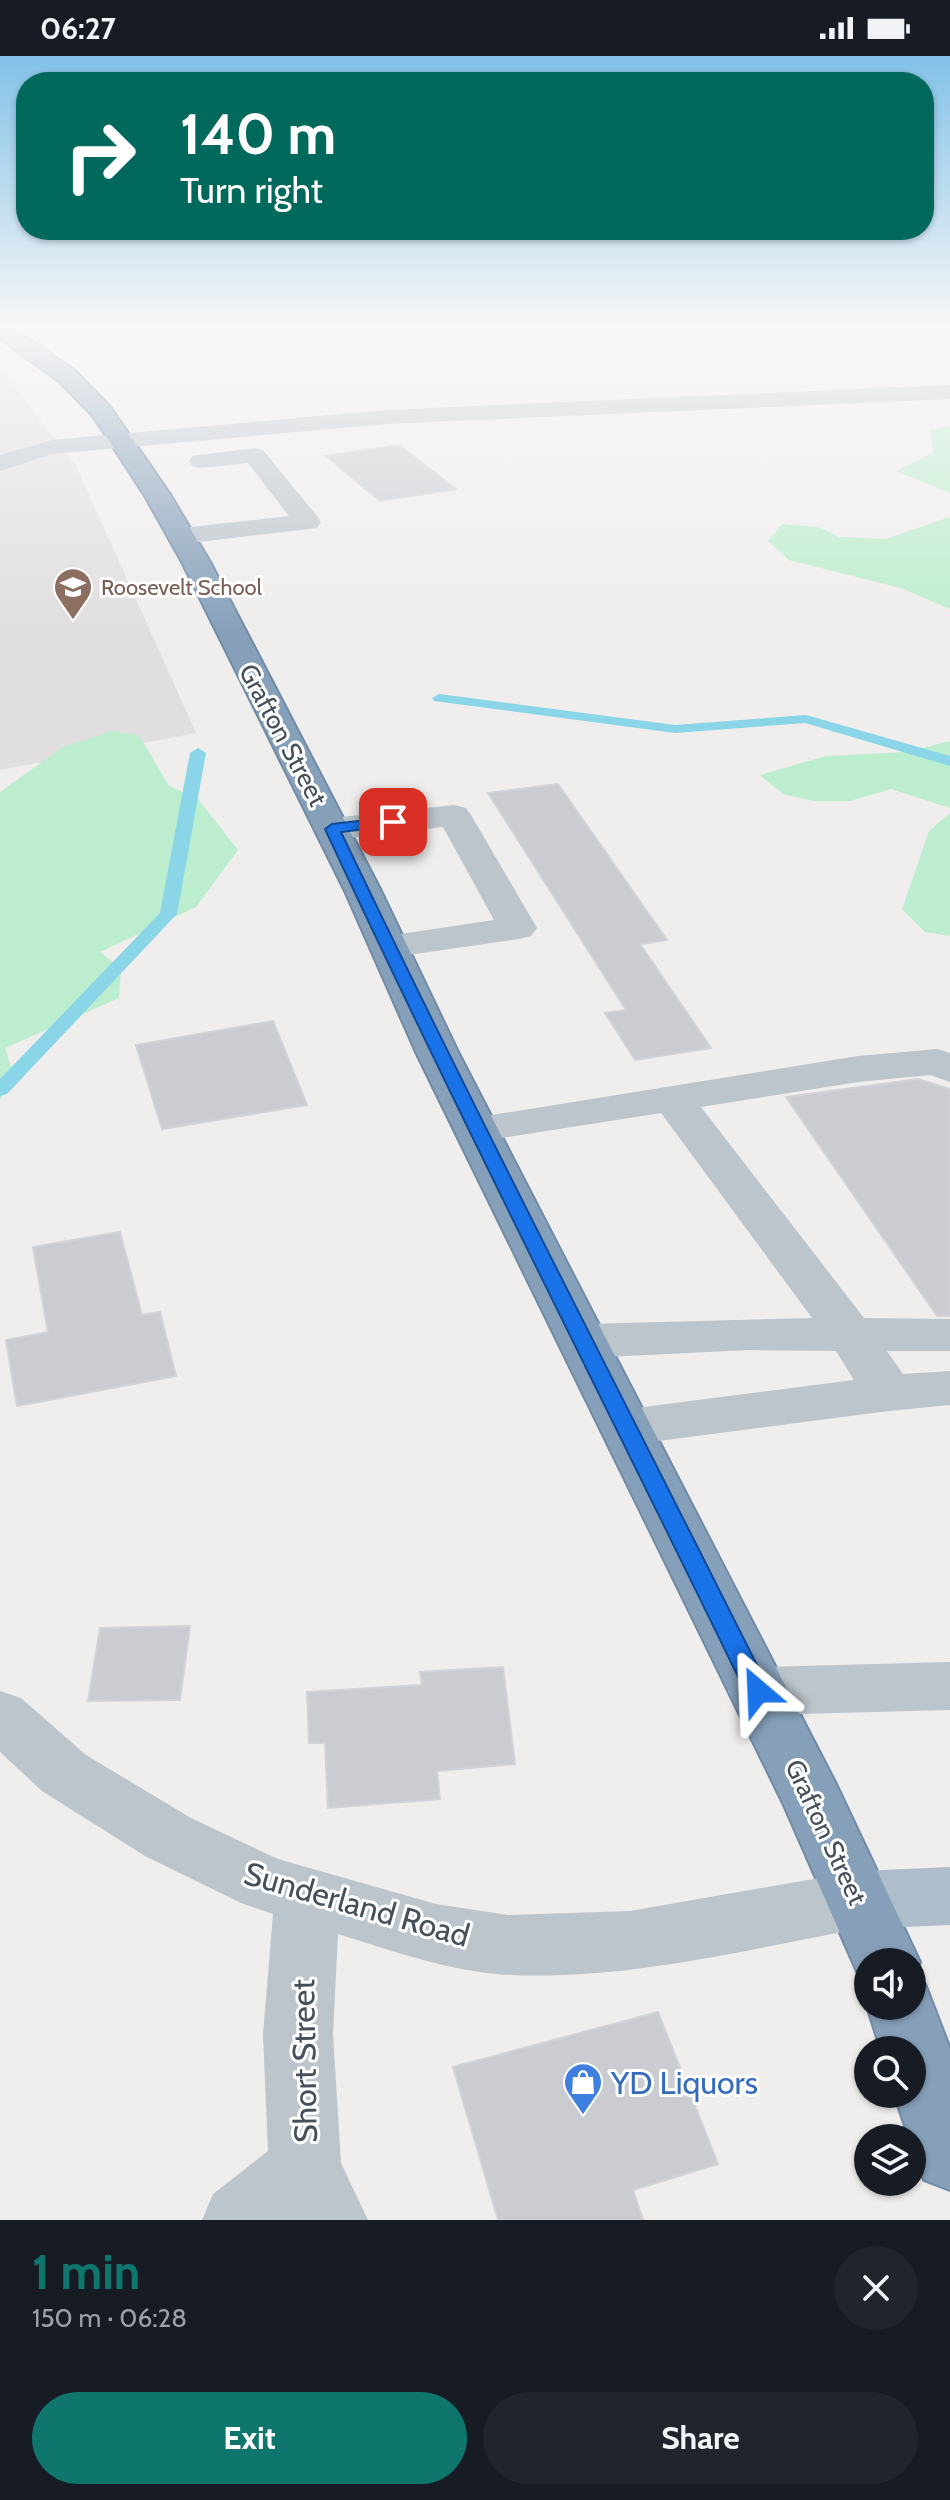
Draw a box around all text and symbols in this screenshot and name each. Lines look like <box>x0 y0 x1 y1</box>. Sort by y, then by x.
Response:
text: 06:27 <box>40 10 116 47</box>
text: 140 m <box>180 100 336 168</box>
icon: right <box>48 104 152 208</box>
text: Turn right <box>180 168 323 212</box>
school or university icon: Roosevelt School <box>52 566 94 621</box>
place label: Roosevelt School <box>101 574 263 601</box>
street label: Grafton Street <box>232 658 334 812</box>
pin <box>359 788 427 856</box>
icon: arrive <box>371 800 415 844</box>
position arrow <box>716 1649 800 1733</box>
street label: Grafton Street <box>778 1754 874 1910</box>
street label: Sunderland Road <box>240 1853 474 1955</box>
map controls <box>854 1948 926 2196</box>
button: sound <box>854 1948 926 2020</box>
street label: Short Street <box>283 1979 325 2143</box>
button: search <box>854 2036 926 2108</box>
shop icon: YD Liquors <box>562 2061 604 2116</box>
place label: YD Liquors <box>610 2063 758 2102</box>
button: layers <box>854 2124 926 2196</box>
text: 1 min <box>32 2243 140 2301</box>
button: close <box>834 2246 918 2330</box>
text: 150 m · 06:28 <box>32 2302 187 2334</box>
button: Exit <box>32 2392 467 2484</box>
button: Share <box>483 2392 918 2484</box>

